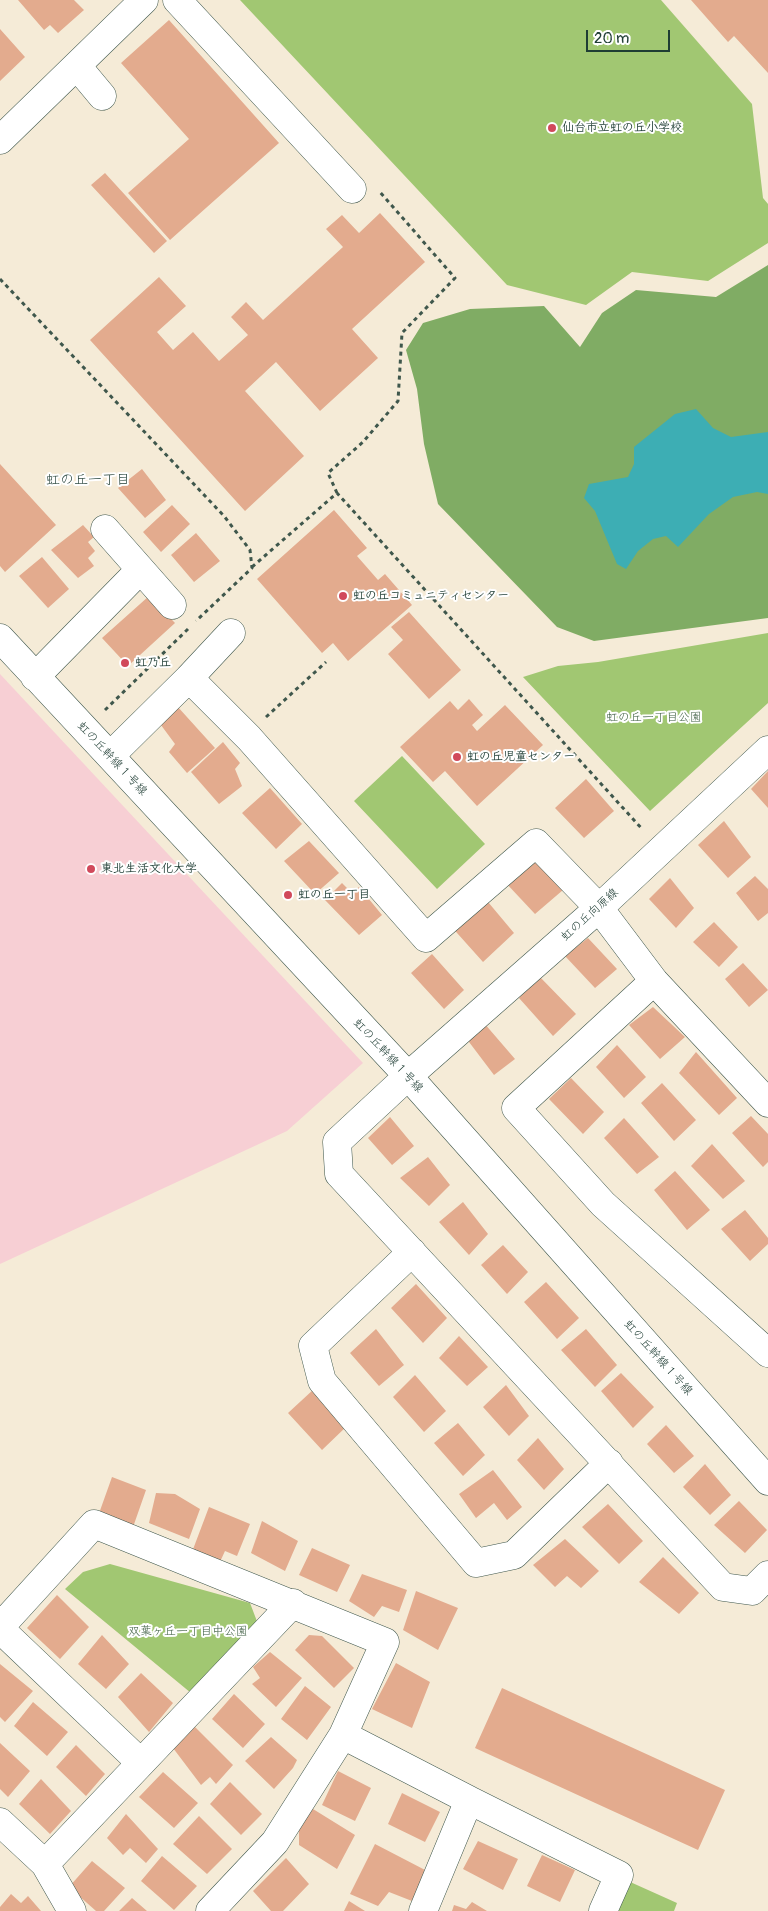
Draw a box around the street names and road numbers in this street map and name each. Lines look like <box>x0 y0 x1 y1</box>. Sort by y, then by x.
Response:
street label: 虹の丘幹線１号線 <box>74 719 150 799</box>
street label: 虹の丘向原線 <box>558 886 622 944</box>
street label: 虹の丘幹線１号線 <box>350 1016 426 1096</box>
street label: 虹の丘幹線１号線 <box>621 1318 695 1398</box>

